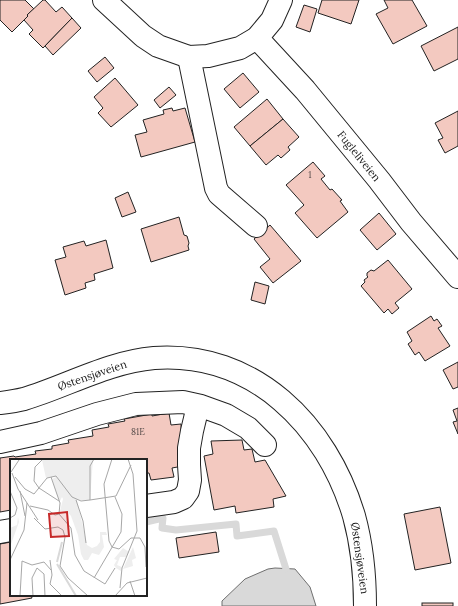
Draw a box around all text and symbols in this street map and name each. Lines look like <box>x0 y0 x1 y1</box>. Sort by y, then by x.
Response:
street label: Fugleliveien <box>334 128 384 184</box>
house number: 1 <box>308 169 312 180</box>
street label: Østensjøveien <box>56 357 129 393</box>
house number: 81E <box>131 426 145 437</box>
inset map <box>10 459 147 596</box>
street label: Østensjøveien <box>348 521 372 595</box>

